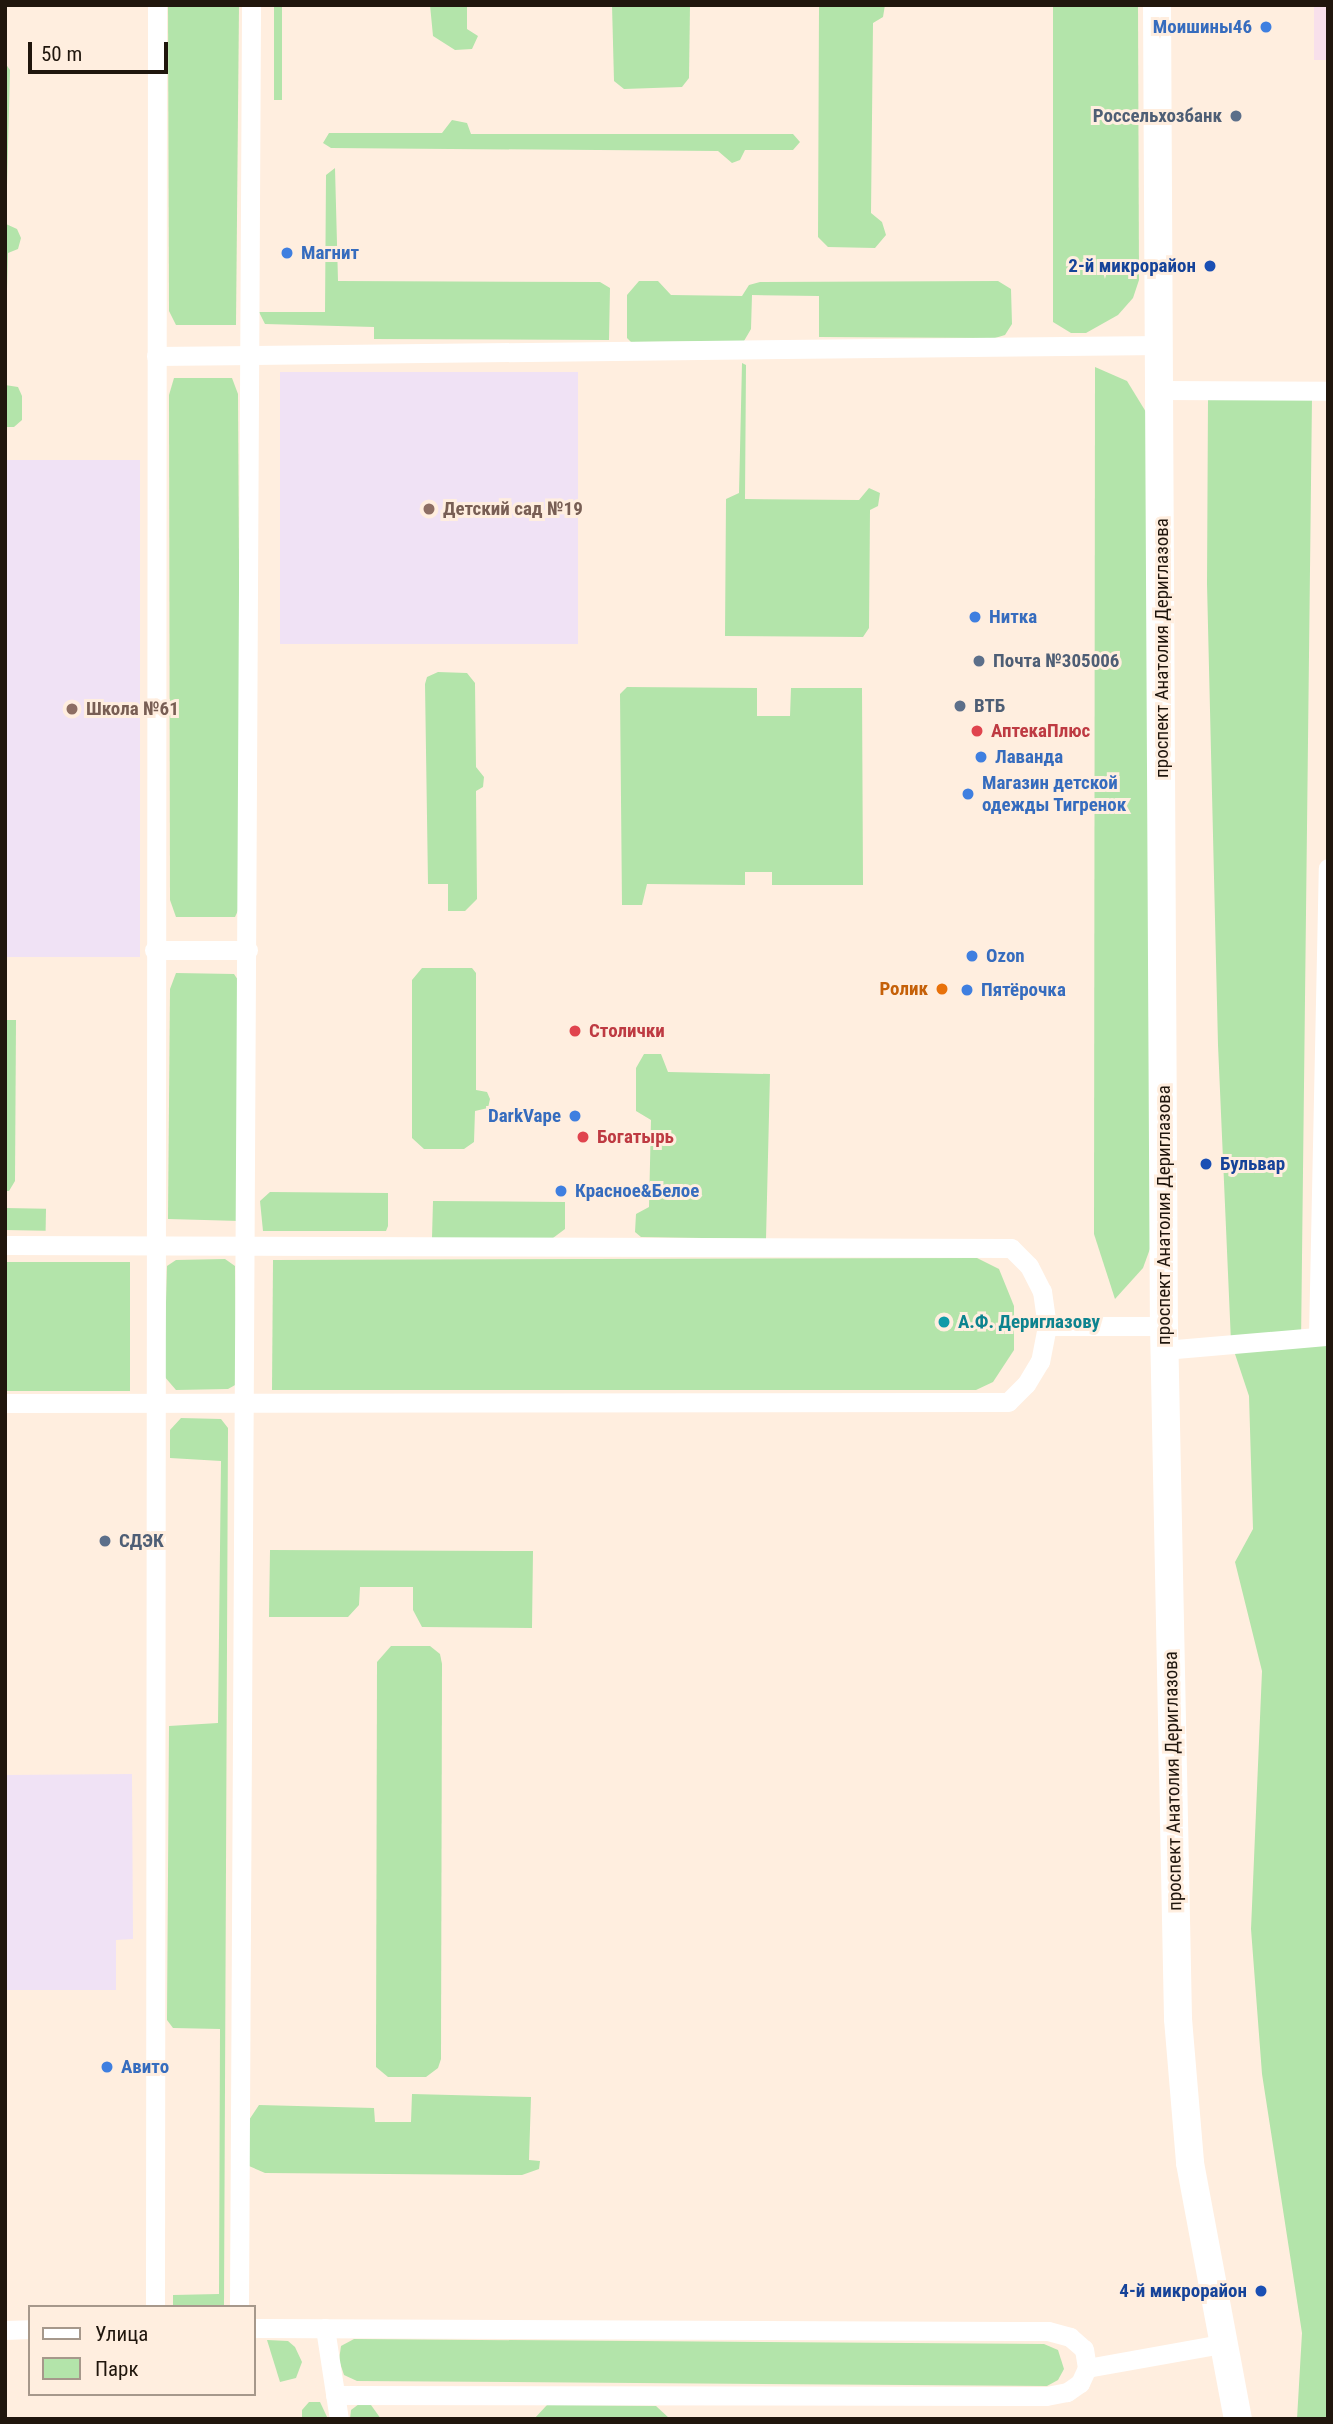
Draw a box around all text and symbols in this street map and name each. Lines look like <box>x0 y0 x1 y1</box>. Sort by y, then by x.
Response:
place label: Моишины46 <box>1153 16 1252 38</box>
marker: Моишины46 <box>1258 19 1274 35</box>
scale bar <box>32 28 172 72</box>
text: 50 m <box>41 42 82 66</box>
place label: Россельхозбанк <box>1093 105 1222 127</box>
marker: Россельхозбанк <box>1228 108 1244 124</box>
place label: Магнит <box>301 242 359 264</box>
marker: Магнит <box>279 245 295 261</box>
place label: 2-й микрорайон <box>1068 255 1196 277</box>
marker: 2-й микрорайон <box>1202 258 1218 274</box>
place label: Детский сад №19 <box>443 498 583 520</box>
marker: Детский сад №19 <box>421 501 437 517</box>
street label: проспект Анатолия Дериглазова <box>1151 518 1173 778</box>
place label: Нитка <box>989 606 1037 628</box>
marker: Нитка <box>967 609 983 625</box>
place label: Почта №305006 <box>993 650 1119 672</box>
marker: Почта №305006 <box>971 653 987 669</box>
place label: ВТБ <box>974 695 1005 717</box>
place label: Школа №61 <box>86 698 179 720</box>
marker: ВТБ <box>952 698 968 714</box>
marker: Школа №61 <box>64 701 80 717</box>
place label: АптекаПлюс <box>991 720 1090 742</box>
marker: АптекаПлюс <box>969 723 985 739</box>
place label: Лаванда <box>995 746 1063 768</box>
marker: Лаванда <box>973 749 989 765</box>
place label: Магазин детской одежды Тигренок <box>982 772 1127 816</box>
marker: Магазин детской одежды Тигренок <box>960 786 976 802</box>
place label: Ozon <box>986 945 1025 967</box>
marker: Ozon <box>964 948 980 964</box>
place label: Ролик <box>879 978 928 1000</box>
place label: Пятёрочка <box>981 979 1066 1001</box>
marker: Ролик <box>934 981 950 997</box>
marker: Пятёрочка <box>959 982 975 998</box>
place label: Столички <box>589 1020 665 1042</box>
marker: Столички <box>567 1023 583 1039</box>
street label: проспект Анатолия Дериглазова <box>1153 1085 1175 1345</box>
place label: DarkVape <box>488 1105 561 1127</box>
marker: DarkVape <box>567 1108 583 1124</box>
place label: Богатырь <box>597 1126 674 1148</box>
marker: Богатырь <box>575 1129 591 1145</box>
place label: Бульвар <box>1220 1153 1285 1175</box>
marker: Бульвар <box>1198 1156 1214 1172</box>
place label: Красное&Белое <box>575 1180 699 1202</box>
marker: Красное&Белое <box>553 1183 569 1199</box>
place label: А.Ф. Дериглазову <box>958 1311 1100 1333</box>
marker: А.Ф. Дериглазову <box>936 1314 952 1330</box>
place label: СДЭК <box>119 1530 164 1552</box>
marker: СДЭК <box>97 1533 113 1549</box>
street label: проспект Анатолия Дериглазова <box>1159 1651 1187 1911</box>
place label: Авито <box>121 2056 169 2078</box>
marker: Авито <box>99 2059 115 2075</box>
place label: 4-й микрорайон <box>1119 2280 1247 2302</box>
marker: 4-й микрорайон <box>1253 2283 1269 2299</box>
legend <box>28 2305 256 2396</box>
text: Улица <box>95 2322 148 2346</box>
text: Парк <box>95 2357 139 2381</box>

